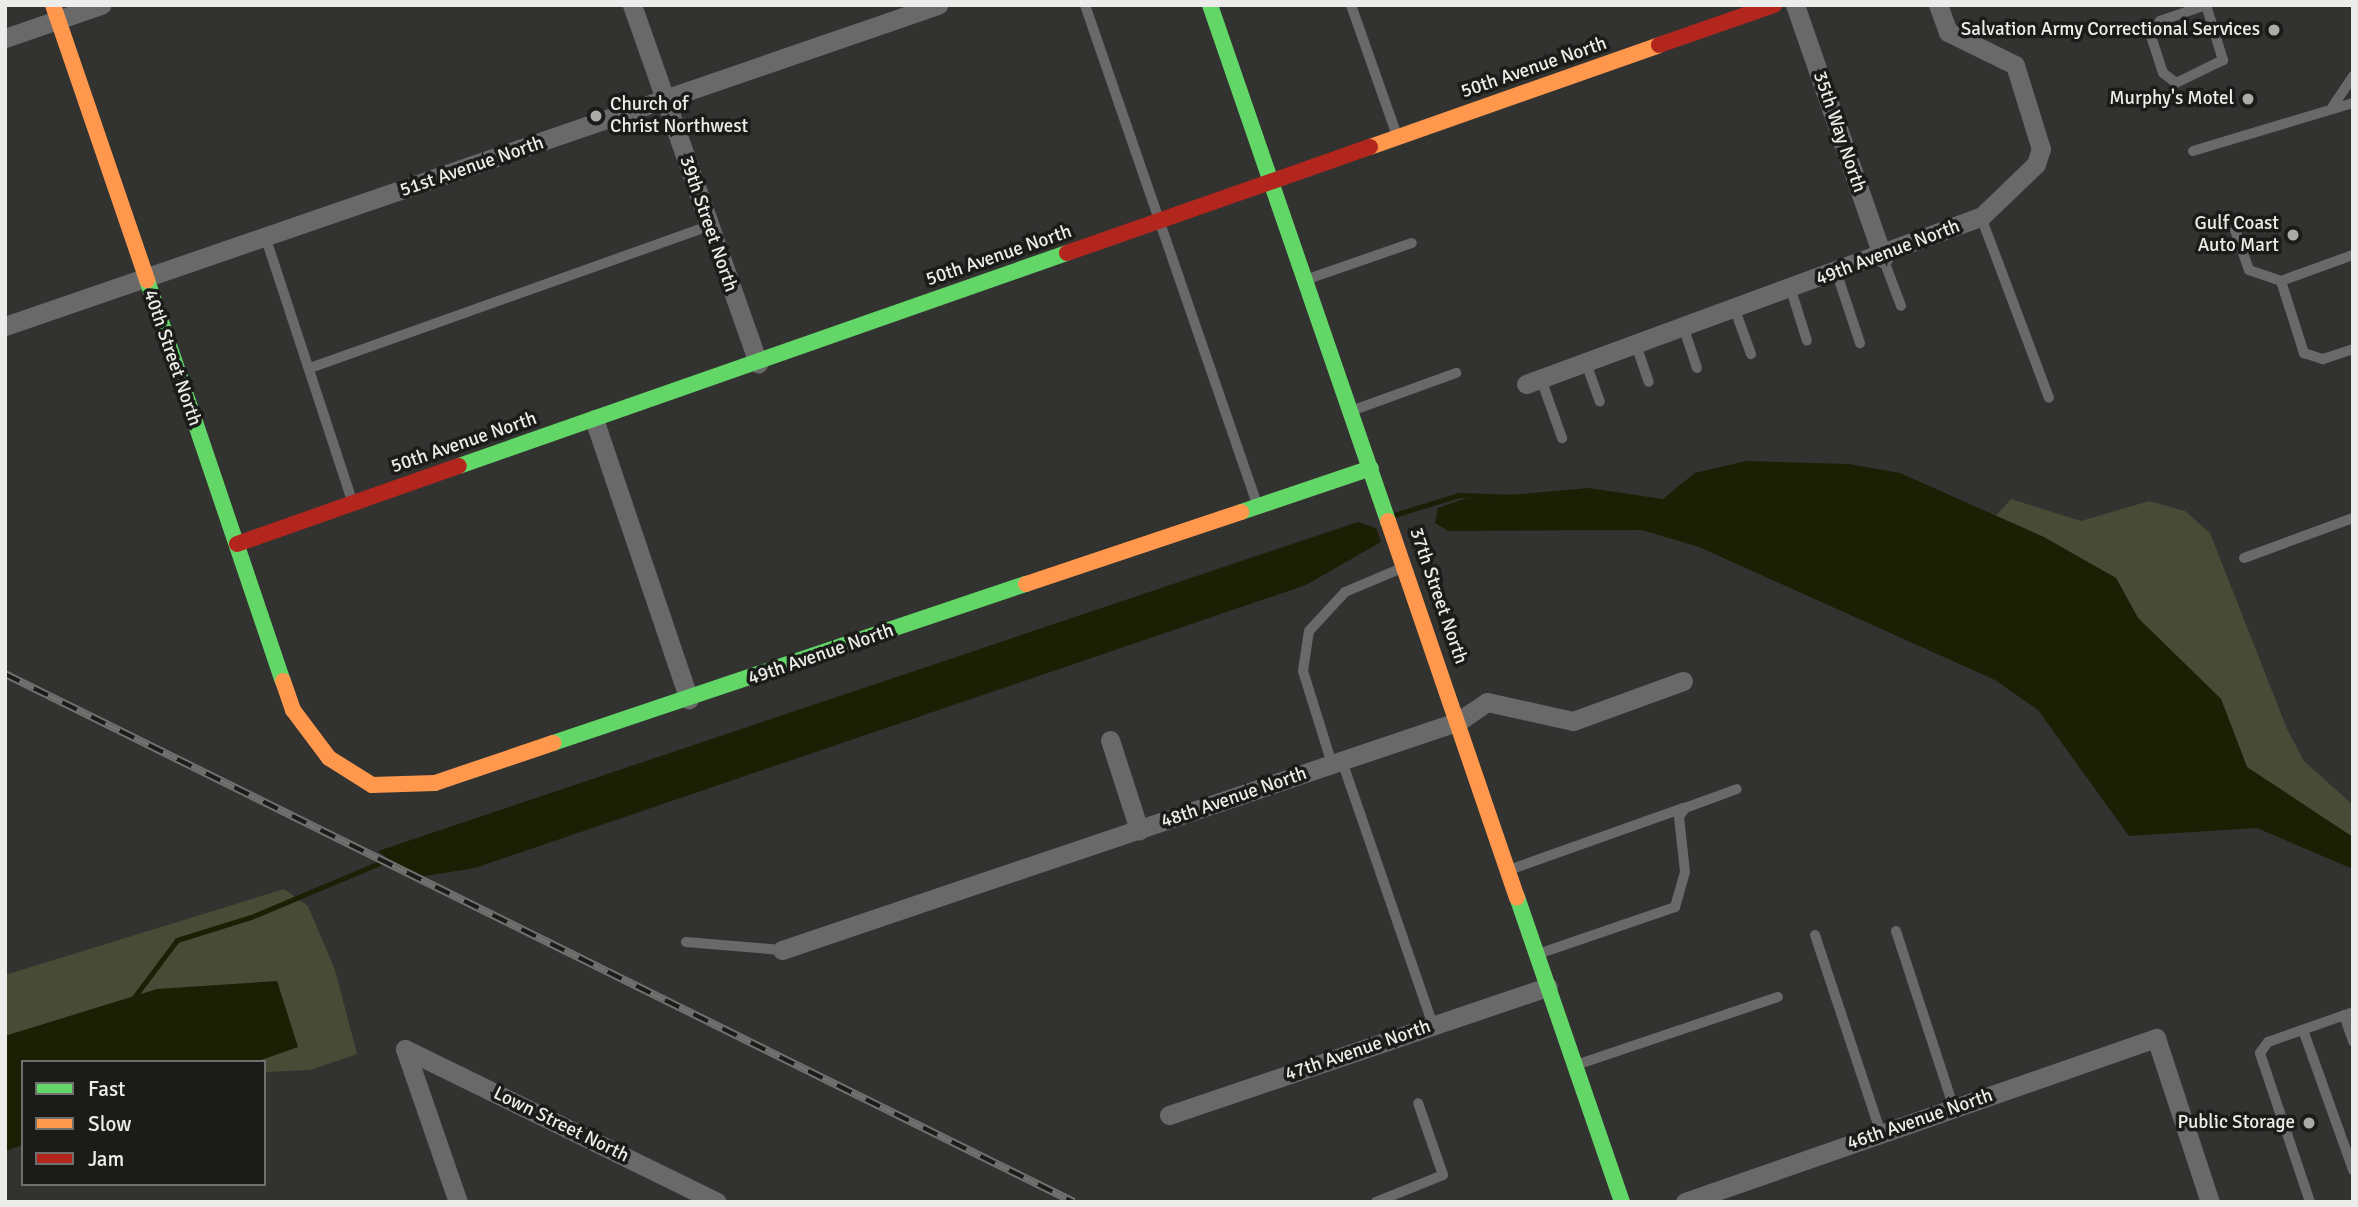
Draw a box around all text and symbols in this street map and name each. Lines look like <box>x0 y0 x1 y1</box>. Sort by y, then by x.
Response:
place label: Salvation Army Correctional Services <box>1961 19 2260 41</box>
marker: Salvation Army Correctional Services <box>2266 22 2282 38</box>
street label: 50th Avenue North <box>1458 32 1610 104</box>
street label: 35th Way North <box>1808 68 1870 196</box>
place label: Murphy's Motel <box>2109 88 2234 110</box>
marker: Murphy's Motel <box>2240 91 2256 107</box>
place label: Church of Christ Northwest <box>610 94 748 138</box>
marker: Church of Christ Northwest <box>588 108 604 124</box>
street label: 51st Avenue North <box>397 132 547 202</box>
street label: 39th Street North <box>674 153 742 295</box>
place label: Gulf Coast Auto Mart <box>2195 213 2279 257</box>
street label: 49th Avenue North <box>1813 215 1963 291</box>
street label: 50th Avenue North <box>923 220 1075 292</box>
marker: Gulf Coast Auto Mart <box>2285 227 2301 243</box>
street label: 40th Street North <box>138 287 206 429</box>
street label: 50th Avenue North <box>388 407 540 479</box>
street label: 37th Street North <box>1404 525 1472 667</box>
street label: 49th Avenue North <box>745 619 897 691</box>
street label: 48th Avenue North <box>1158 762 1310 834</box>
street label: 47th Avenue North <box>1282 1015 1434 1087</box>
legend <box>21 1060 266 1186</box>
text: Fast <box>88 1076 125 1102</box>
street label: Lown Street North <box>489 1082 633 1168</box>
street label: 46th Avenue North <box>1844 1084 1996 1156</box>
text: Slow <box>88 1111 132 1137</box>
place label: Public Storage <box>2177 1112 2295 1134</box>
marker: Public Storage <box>2301 1115 2317 1131</box>
text: Jam <box>88 1146 124 1172</box>

